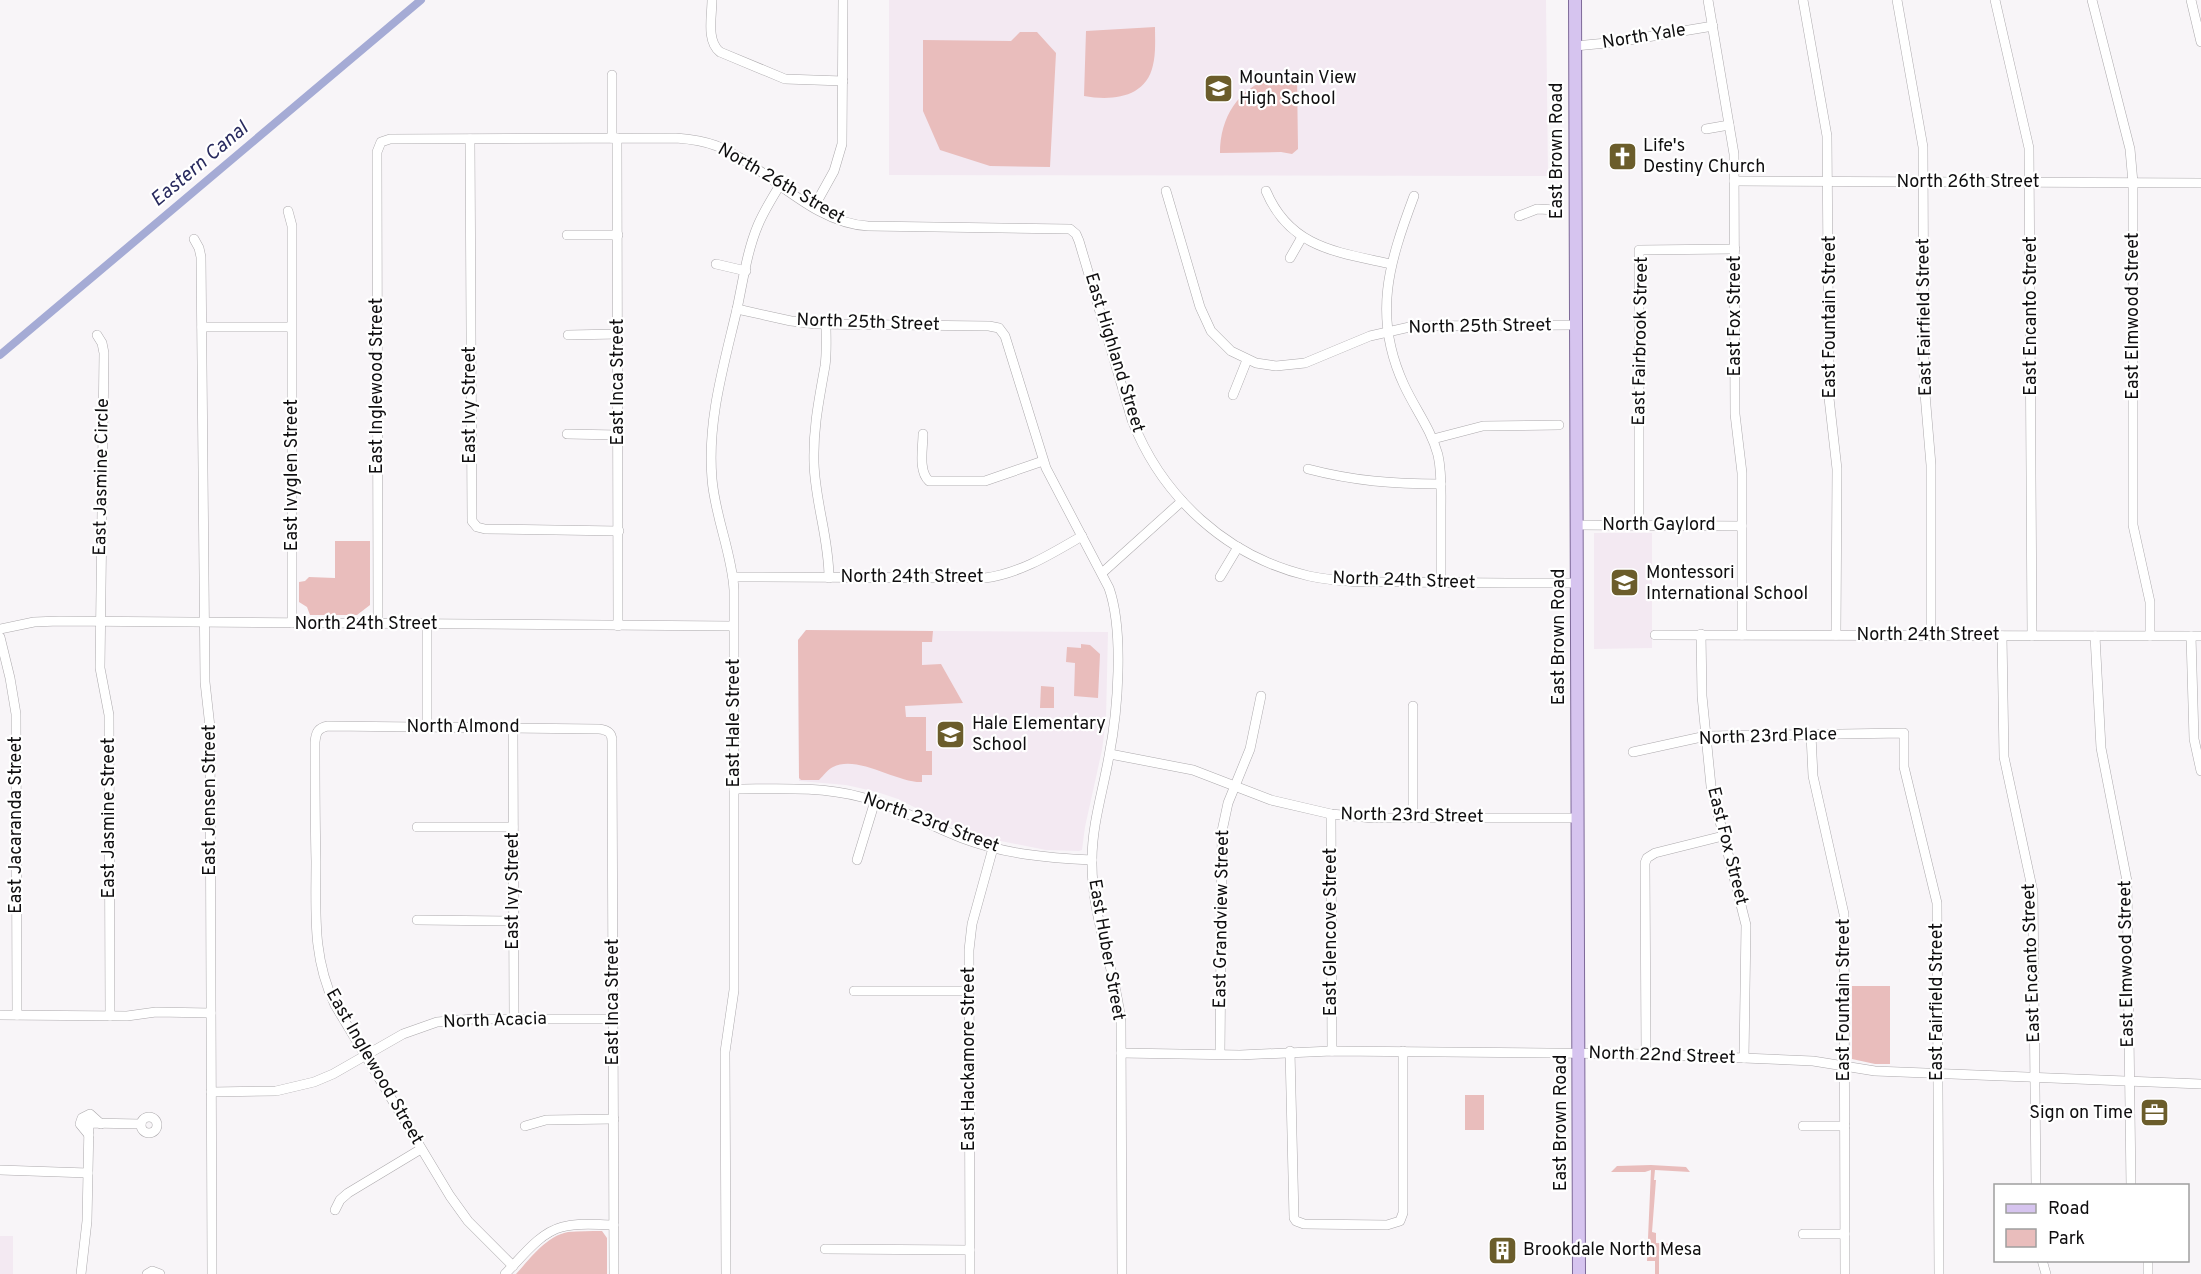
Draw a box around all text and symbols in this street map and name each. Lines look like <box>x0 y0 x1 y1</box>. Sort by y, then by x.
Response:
street label: North Yale <box>1601 19 1687 55</box>
place label: Mountain View High School <box>1239 67 1357 111</box>
school or university icon: Mountain View High School <box>1202 72 1234 104</box>
street label: East Brown Road <box>1546 83 1569 219</box>
water label: Eastern Canal <box>146 116 255 213</box>
place label: Life's Destiny Church <box>1643 135 1765 179</box>
street label: North 26th Street <box>713 138 849 230</box>
church icon: Life's Destiny Church <box>1606 140 1638 172</box>
street label: North 26th Street <box>1897 171 2039 194</box>
street label: East Elmwood Street <box>2122 232 2145 400</box>
street label: East Fountain Street <box>1819 236 1842 398</box>
street label: East Encanto Street <box>2020 236 2043 396</box>
street label: East Fairfield Street <box>1912 238 1938 396</box>
street label: East Fairbrook Street <box>1628 256 1654 426</box>
street label: East Fox Street <box>1724 256 1747 376</box>
street label: East Highland Street <box>1079 270 1149 436</box>
street label: East Inglewood Street <box>366 298 389 474</box>
street label: North 25th Street <box>796 309 940 337</box>
street label: North 25th Street <box>1408 314 1552 340</box>
street label: East Inca Street <box>607 318 630 446</box>
street label: East Ivy Street <box>459 346 482 464</box>
street label: East Jasmine Circle <box>89 398 115 556</box>
street label: East Ivyglen Street <box>281 399 304 551</box>
street label: North Gaylord <box>1602 514 1716 537</box>
place label: Montessori International School <box>1646 562 1808 606</box>
street label: North 24th Street <box>840 566 984 589</box>
street label: North 24th Street <box>1332 567 1476 595</box>
school or university icon: Montessori International School <box>1609 567 1641 599</box>
street label: East Brown Road <box>1548 569 1571 705</box>
street label: North 24th Street <box>294 613 438 636</box>
street label: North 24th Street <box>1856 624 2000 647</box>
street label: East Hale Street <box>723 658 746 788</box>
place label: Hale Elementary School <box>972 713 1106 757</box>
street label: North Almond <box>406 716 520 739</box>
school or university icon: Hale Elementary School <box>935 718 967 750</box>
street label: North 23rd Place <box>1699 723 1837 751</box>
street label: East Jensen Street <box>199 724 222 876</box>
street label: East Jacaranda Street <box>5 736 28 914</box>
street label: East Jasmine Street <box>98 738 121 898</box>
street label: East Fox Street <box>1701 785 1753 907</box>
street label: North 23rd Street <box>860 788 1002 858</box>
street label: North 23rd Street <box>1340 803 1484 829</box>
street label: East Grandview Street <box>1209 829 1235 1009</box>
street label: East Ivy Street <box>502 832 525 950</box>
street label: East Glencove Street <box>1320 848 1343 1016</box>
street label: East Huber Street <box>1082 877 1130 1023</box>
street label: East Elmwood Street <box>2114 880 2140 1048</box>
street label: East Encanto Street <box>2018 883 2046 1043</box>
street label: East Fountain Street <box>1833 919 1856 1081</box>
street label: East Fairfield Street <box>1926 923 1949 1081</box>
street label: East Inca Street <box>602 938 625 1066</box>
street label: East Hackamore Street <box>958 967 981 1151</box>
street label: East Inglewood Street <box>320 985 428 1149</box>
street label: North Acacia <box>443 1008 547 1034</box>
street label: North 22nd Street <box>1588 1042 1736 1070</box>
street label: East Brown Road <box>1550 1055 1573 1191</box>
office icon: Sign on Time <box>2138 1097 2170 1129</box>
place label: Sign on Time <box>2029 1102 2133 1125</box>
legend <box>1994 1184 2189 1262</box>
text: Road <box>2048 1198 2090 1221</box>
text: Park <box>2048 1228 2085 1251</box>
building icon: Brookdale North Mesa <box>1486 1234 1518 1266</box>
place label: Brookdale North Mesa <box>1523 1239 1702 1262</box>

